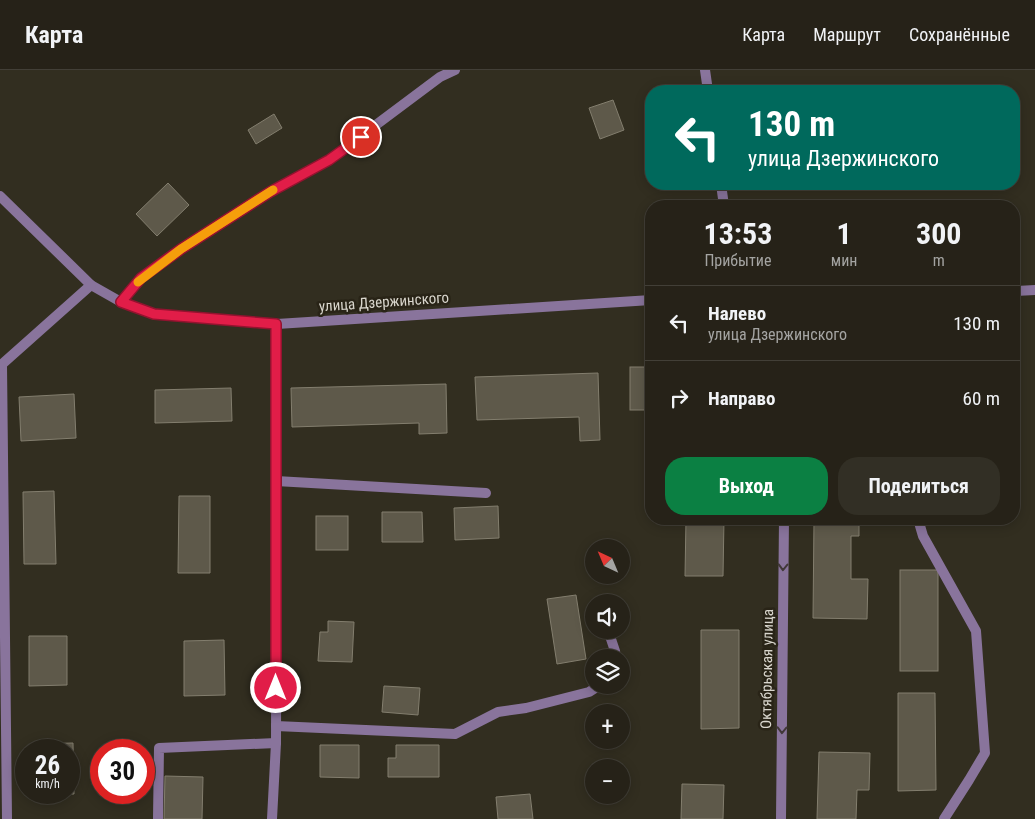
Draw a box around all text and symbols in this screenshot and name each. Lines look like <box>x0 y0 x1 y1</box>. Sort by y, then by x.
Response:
text: Карта <box>25 21 83 49</box>
text: Карта <box>742 24 785 45</box>
text: Маршрут <box>813 24 881 45</box>
text: Сохранённые <box>909 24 1010 45</box>
text: 130 m <box>748 104 835 145</box>
icon: left <box>665 105 730 170</box>
pin <box>340 116 382 158</box>
icon: arrive <box>347 123 375 151</box>
text: улица Дзержинского <box>748 146 939 171</box>
text: 13:53 <box>704 216 772 251</box>
text: 1 <box>837 216 852 251</box>
text: 300 <box>916 216 961 251</box>
text: Прибытие <box>704 251 771 270</box>
text: мин <box>831 251 857 270</box>
text: m <box>933 251 945 270</box>
street label: улица Дзержинского <box>318 288 450 316</box>
text: Налево <box>708 302 766 325</box>
icon: left <box>665 309 693 337</box>
text: 130 m <box>953 312 1000 335</box>
text: улица Дзержинского <box>708 325 847 344</box>
icon: right <box>665 384 693 412</box>
text: Направо <box>708 387 775 410</box>
text: 60 m <box>963 387 1000 410</box>
button: Выход <box>665 457 828 515</box>
button: Поделиться <box>838 457 1000 515</box>
north arrow <box>585 539 630 584</box>
map controls <box>585 539 630 804</box>
one-way arrow <box>778 564 788 572</box>
button: sound <box>585 594 630 639</box>
street label: Октябрьская улица <box>757 609 777 729</box>
button: layers <box>585 649 630 694</box>
position arrow <box>249 661 301 713</box>
button: + <box>585 704 630 749</box>
one-way arrow <box>776 726 787 734</box>
speed limit sign: 30 <box>90 739 155 804</box>
text: 26 <box>35 751 60 780</box>
button: − <box>585 759 630 804</box>
text: km/h <box>35 777 60 791</box>

